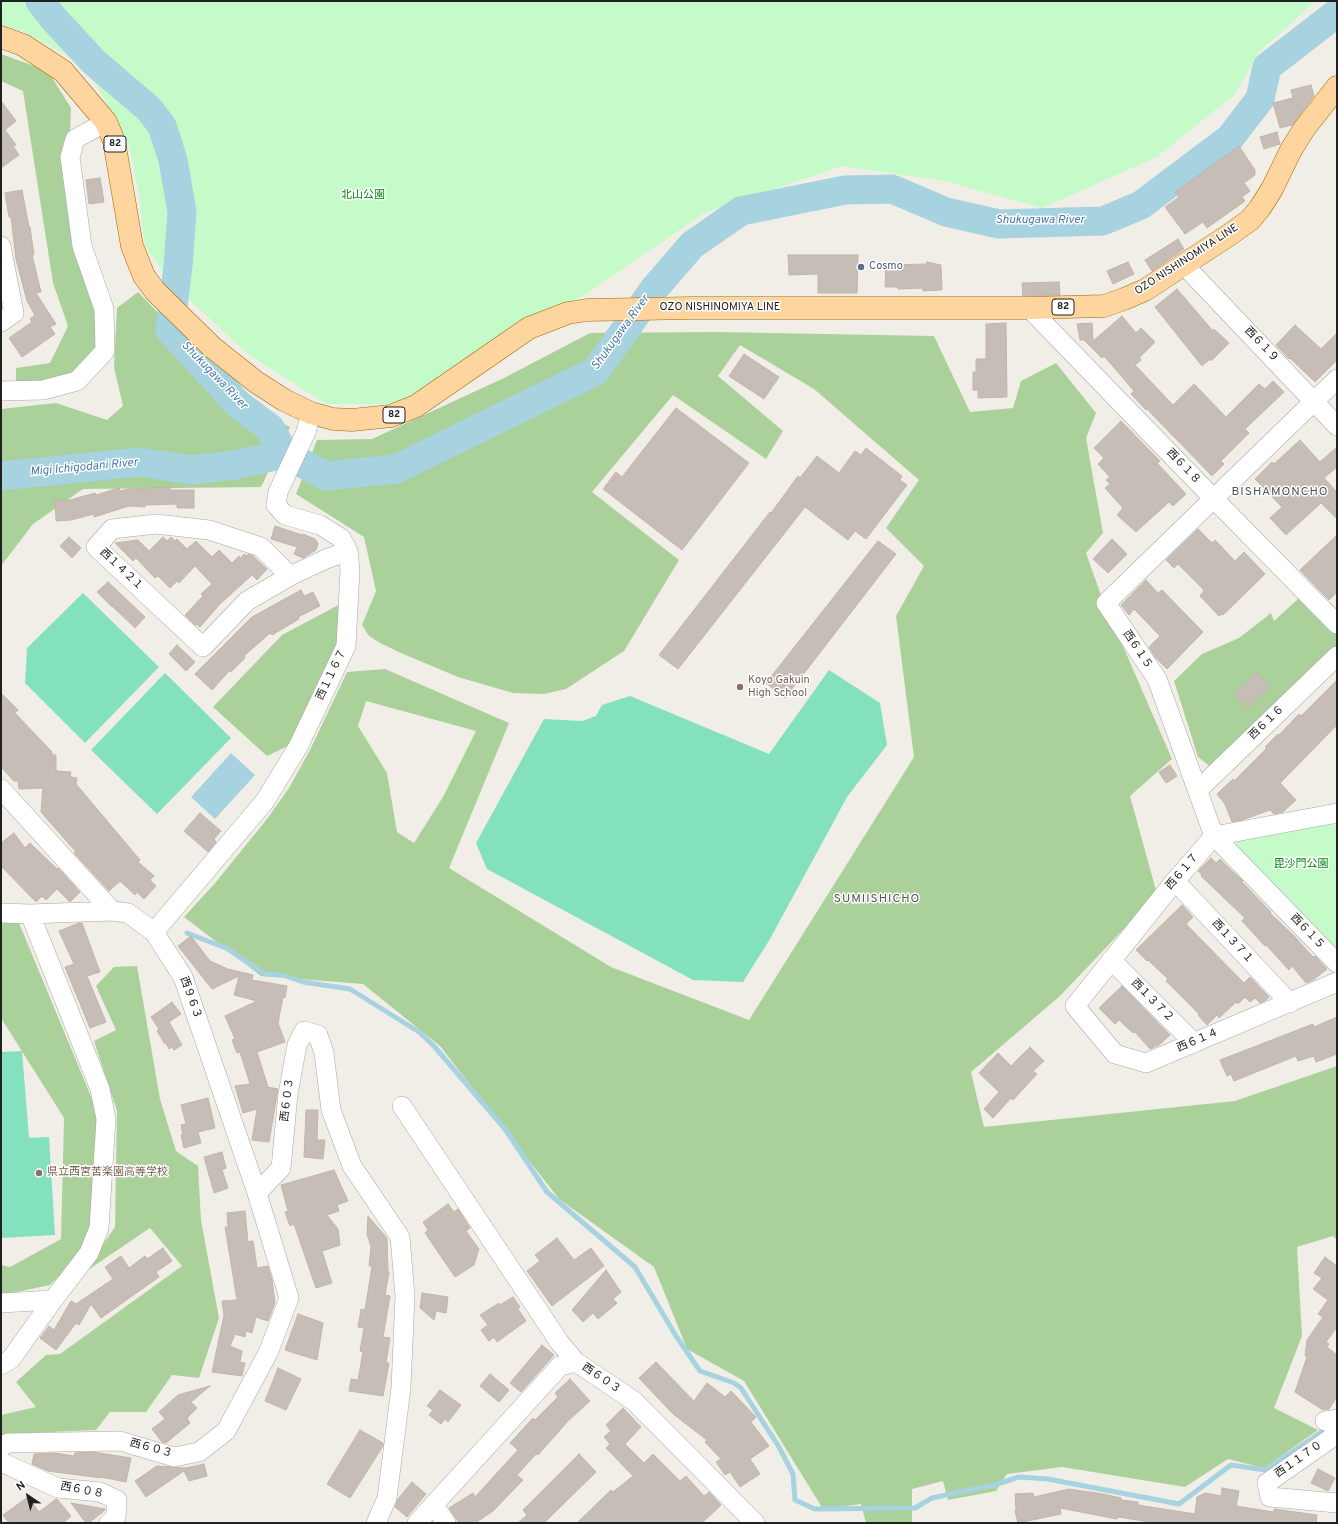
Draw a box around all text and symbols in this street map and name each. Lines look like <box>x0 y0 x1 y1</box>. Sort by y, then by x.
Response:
road number: 82 <box>104 136 126 152</box>
park label: 北山公園 <box>341 189 385 203</box>
water label: Shukugawa River <box>995 214 1085 228</box>
street label: OZO NISHINOMIYA LINE <box>1133 222 1241 298</box>
place label: Cosmo <box>869 260 903 274</box>
marker: Cosmo <box>856 262 866 272</box>
water label: Shukugawa River <box>589 293 653 373</box>
road number: 82 <box>1052 299 1074 315</box>
street label: OZO NISHINOMIYA LINE <box>660 301 780 315</box>
street label: 西６１９ <box>1241 325 1281 365</box>
water label: Shukugawa River <box>178 339 250 413</box>
road number: 82 <box>383 407 405 423</box>
street label: 西６１８ <box>1163 447 1203 487</box>
water label: Migi Ichigodani River <box>30 456 138 480</box>
district label: BISHAMONCHO <box>1231 486 1329 500</box>
street label: 西１４２１ <box>96 546 146 594</box>
street label: 西６１５ <box>1119 628 1155 672</box>
street label: 西１１６７ <box>314 647 350 703</box>
place label: Koyo Gakuin High School <box>748 674 810 700</box>
marker: Koyo Gakuin High School <box>735 682 745 692</box>
street label: 西６１６ <box>1247 703 1287 743</box>
street label: 西６１７ <box>1164 851 1202 893</box>
park label: 毘沙門公園 <box>1274 858 1328 872</box>
district label: SUMIISHICHO <box>834 893 920 907</box>
street label: 西６１５ <box>1287 912 1327 952</box>
street label: 西１３７１ <box>1208 917 1256 967</box>
street label: 西９６３ <box>176 975 204 1021</box>
street label: 西１３７２ <box>1128 977 1176 1025</box>
street label: 西６１４ <box>1175 1026 1221 1056</box>
street label: 西６０３ <box>279 1077 297 1123</box>
place label: 県立西宮苦楽園高等学校 <box>47 1166 168 1180</box>
marker: 県立西宮苦楽園高等学校 <box>34 1168 44 1178</box>
street label: 西６０３ <box>579 1361 623 1397</box>
street label: 西６０３ <box>128 1437 174 1461</box>
street label: 西１１７０ <box>1273 1439 1325 1481</box>
north arrow <box>8 1476 48 1516</box>
text: N <box>14 1478 28 1494</box>
street label: 西６０８ <box>59 1480 105 1502</box>

